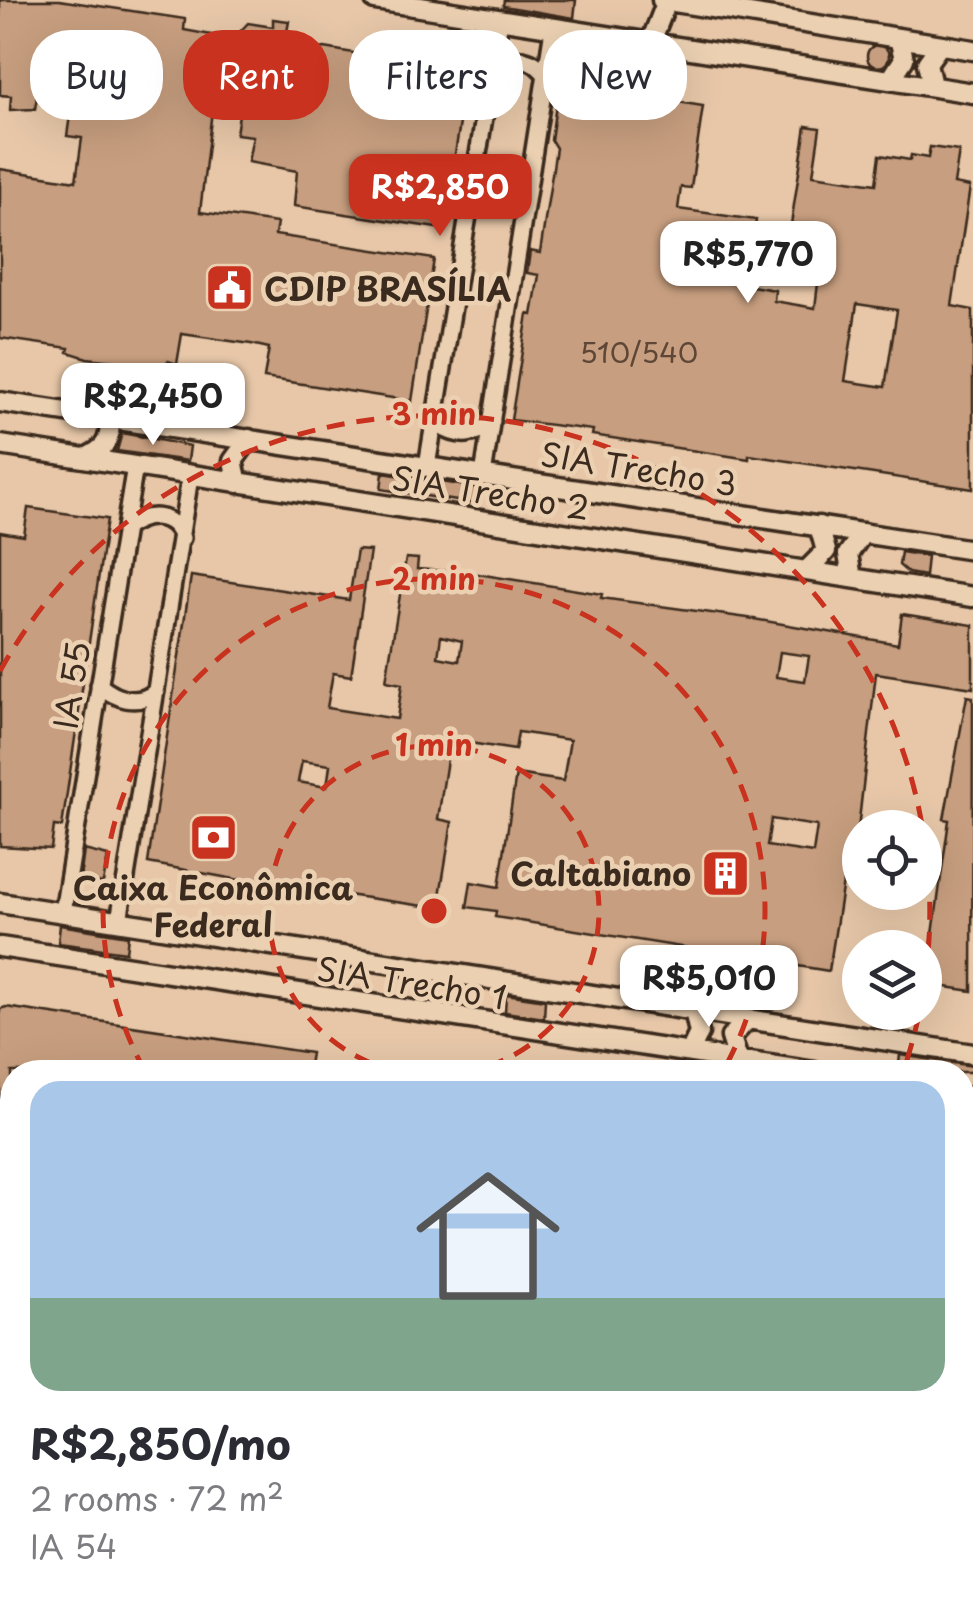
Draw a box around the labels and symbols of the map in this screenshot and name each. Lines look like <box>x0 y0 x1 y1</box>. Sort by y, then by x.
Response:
pin: R$2,850 <box>348 154 532 239</box>
pin: R$5,770 <box>656 221 840 306</box>
public building icon: CDIP BRASÍLIA <box>203 262 255 314</box>
place label: CDIP BRASÍLIA <box>264 264 511 312</box>
house number: 510/540 <box>580 330 698 373</box>
pin: R$2,450 <box>61 363 245 448</box>
text: 3 min <box>392 390 476 435</box>
street label: SIA Trecho 3 <box>538 429 740 507</box>
street label: SIA Trecho 2 <box>389 453 593 531</box>
text: 2 min <box>392 555 476 600</box>
street label: IA 55 <box>40 638 102 732</box>
text: 1 min <box>395 721 473 766</box>
bank icon: Caixa Econômica Federal <box>187 811 239 863</box>
building icon: Caltabiano <box>700 847 752 899</box>
place label: Caltabiano <box>510 849 691 897</box>
place label: Caixa Econômica Federal <box>73 863 353 948</box>
centre of rings <box>416 893 452 929</box>
street label: SIA Trecho 1 <box>314 943 510 1021</box>
pin: R$5,010 <box>617 945 801 1030</box>

